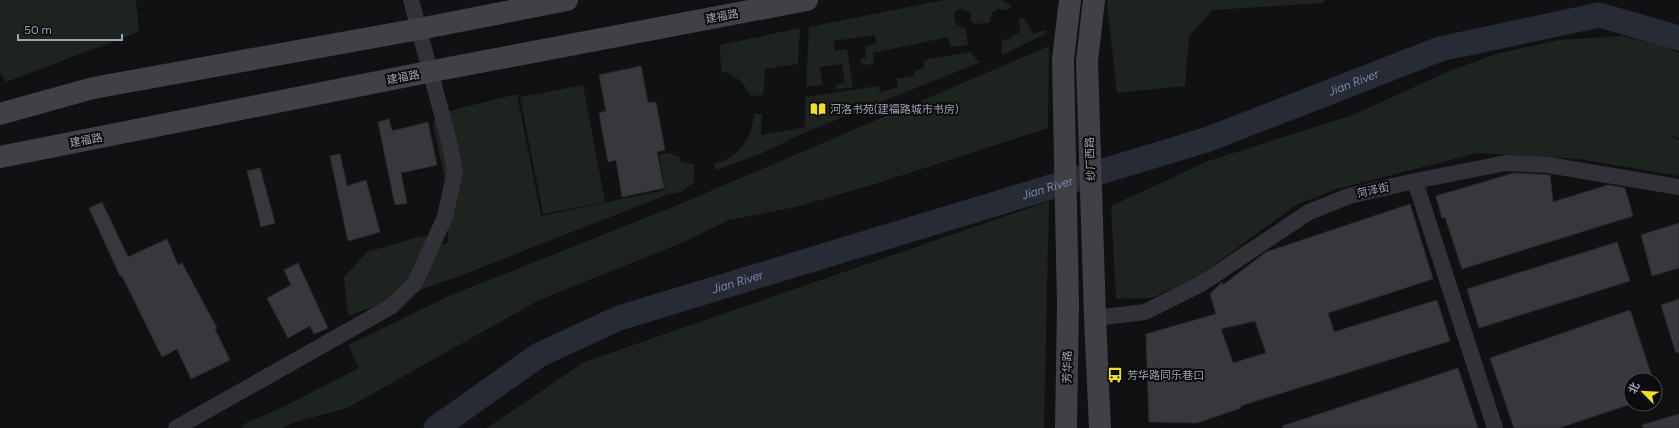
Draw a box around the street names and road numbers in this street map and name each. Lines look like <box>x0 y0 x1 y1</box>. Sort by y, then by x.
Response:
street label: 建福路 <box>705 7 740 26</box>
street label: 建福路 <box>386 68 421 87</box>
street label: 建福路 <box>69 131 104 150</box>
street label: 纱厂西路 <box>1083 137 1098 181</box>
street label: 菏泽街 <box>1356 180 1391 201</box>
street label: 芳华路 <box>1061 350 1074 384</box>

